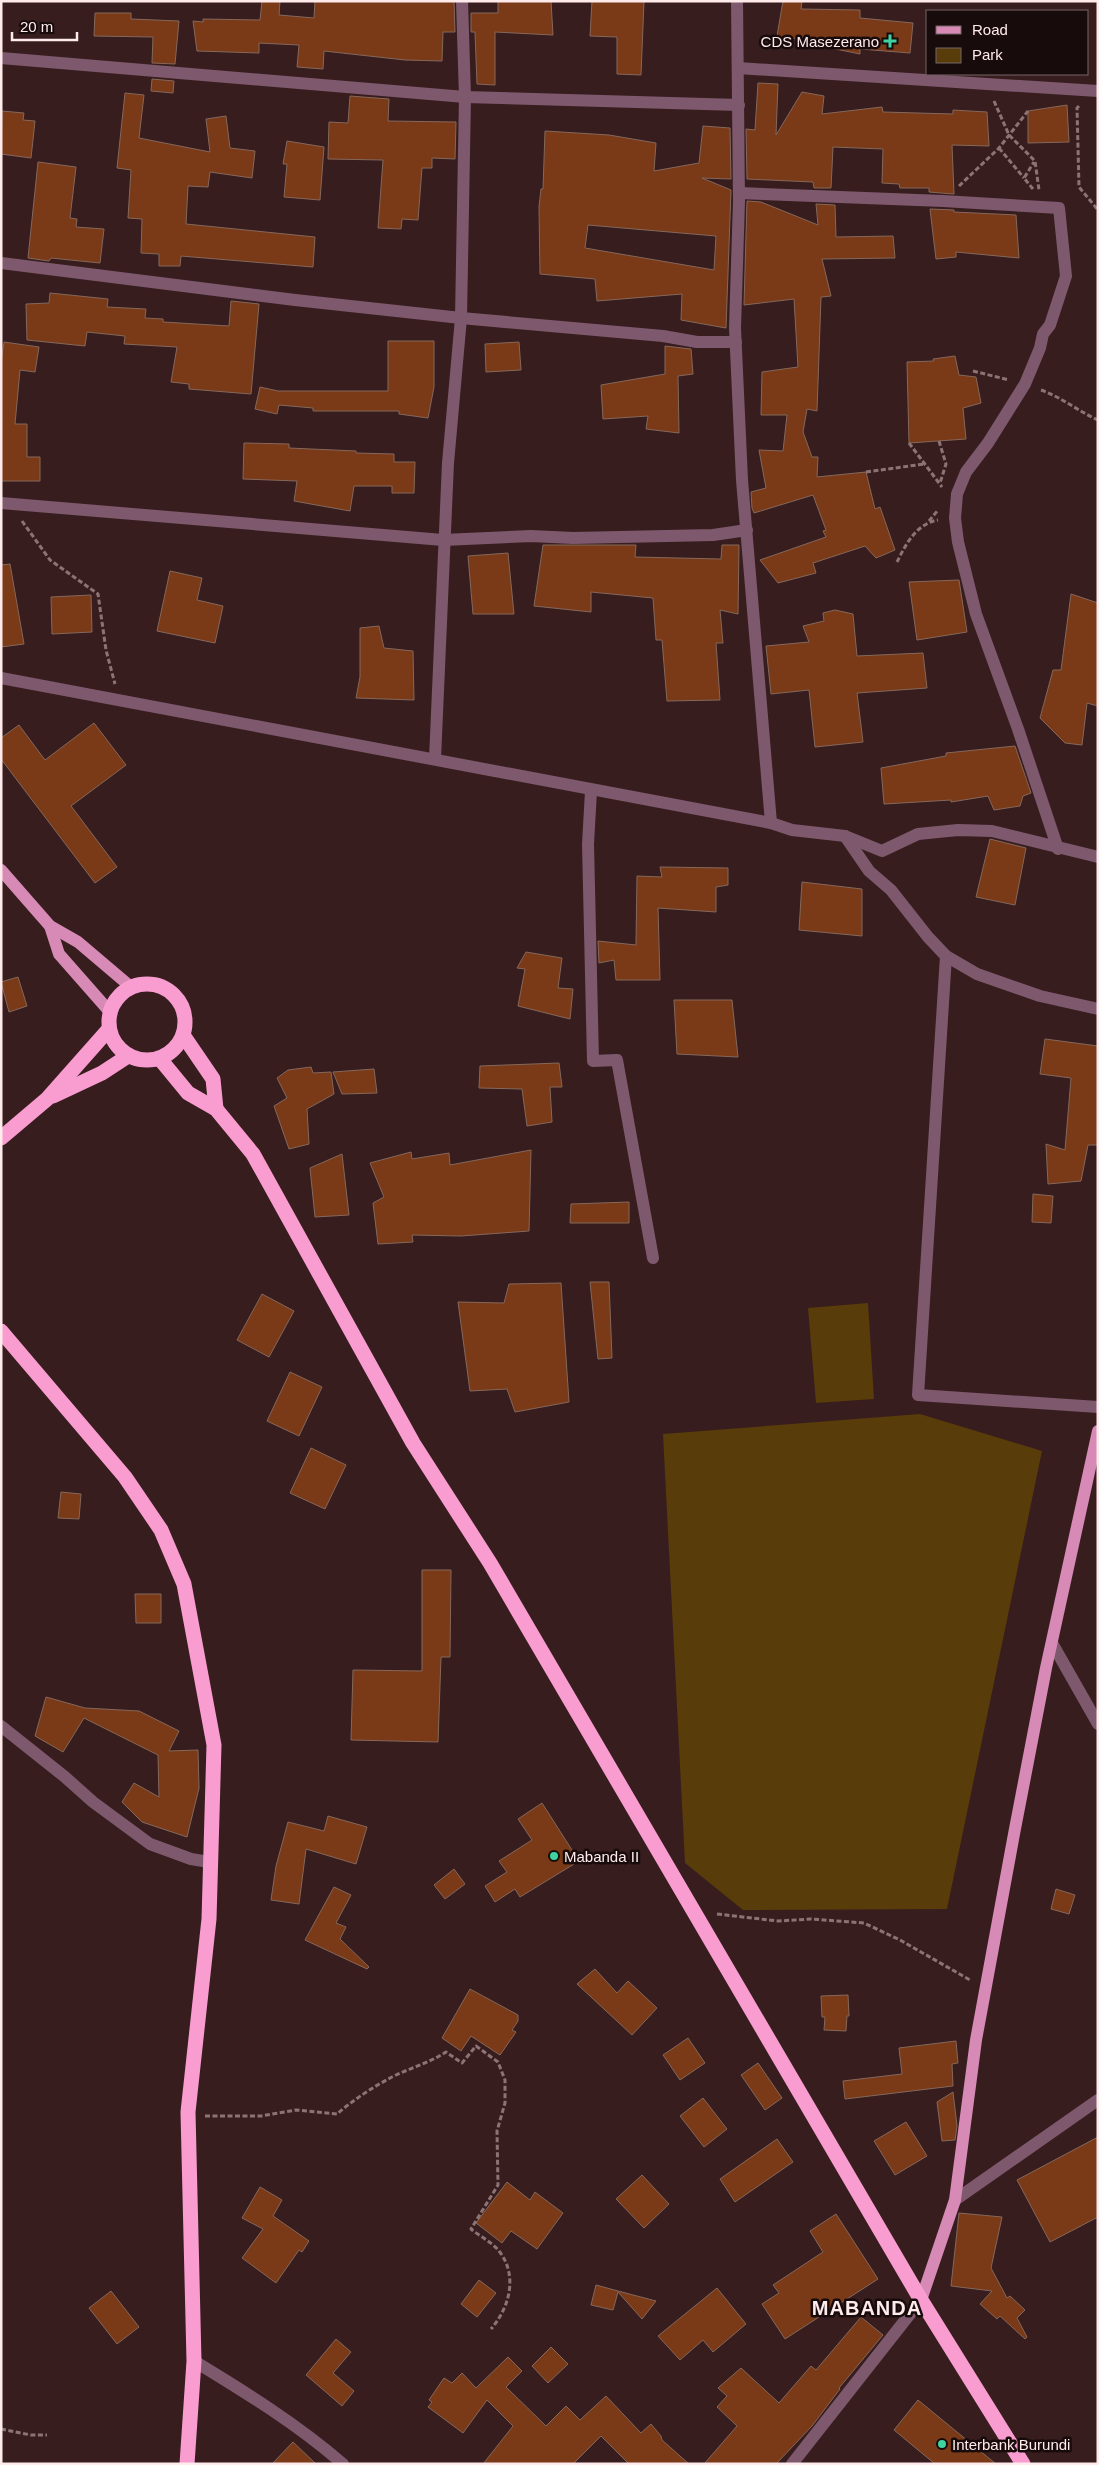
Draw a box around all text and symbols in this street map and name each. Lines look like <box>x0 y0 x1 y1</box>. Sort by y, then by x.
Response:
scale bar <box>12 10 78 42</box>
legend <box>926 10 1089 75</box>
text: 20 m <box>20 18 53 35</box>
text: Road <box>972 21 1008 38</box>
place label: CDS Masezerano <box>761 33 879 50</box>
marker: CDS Masezerano <box>883 34 897 48</box>
text: Park <box>972 46 1003 63</box>
place label: Mabanda II <box>564 1848 639 1865</box>
marker: Mabanda II <box>548 1850 560 1862</box>
district label: MABANDA <box>812 2297 922 2319</box>
place label: Interbank Burundi <box>952 2436 1070 2453</box>
marker: Interbank Burundi <box>936 2438 948 2450</box>

